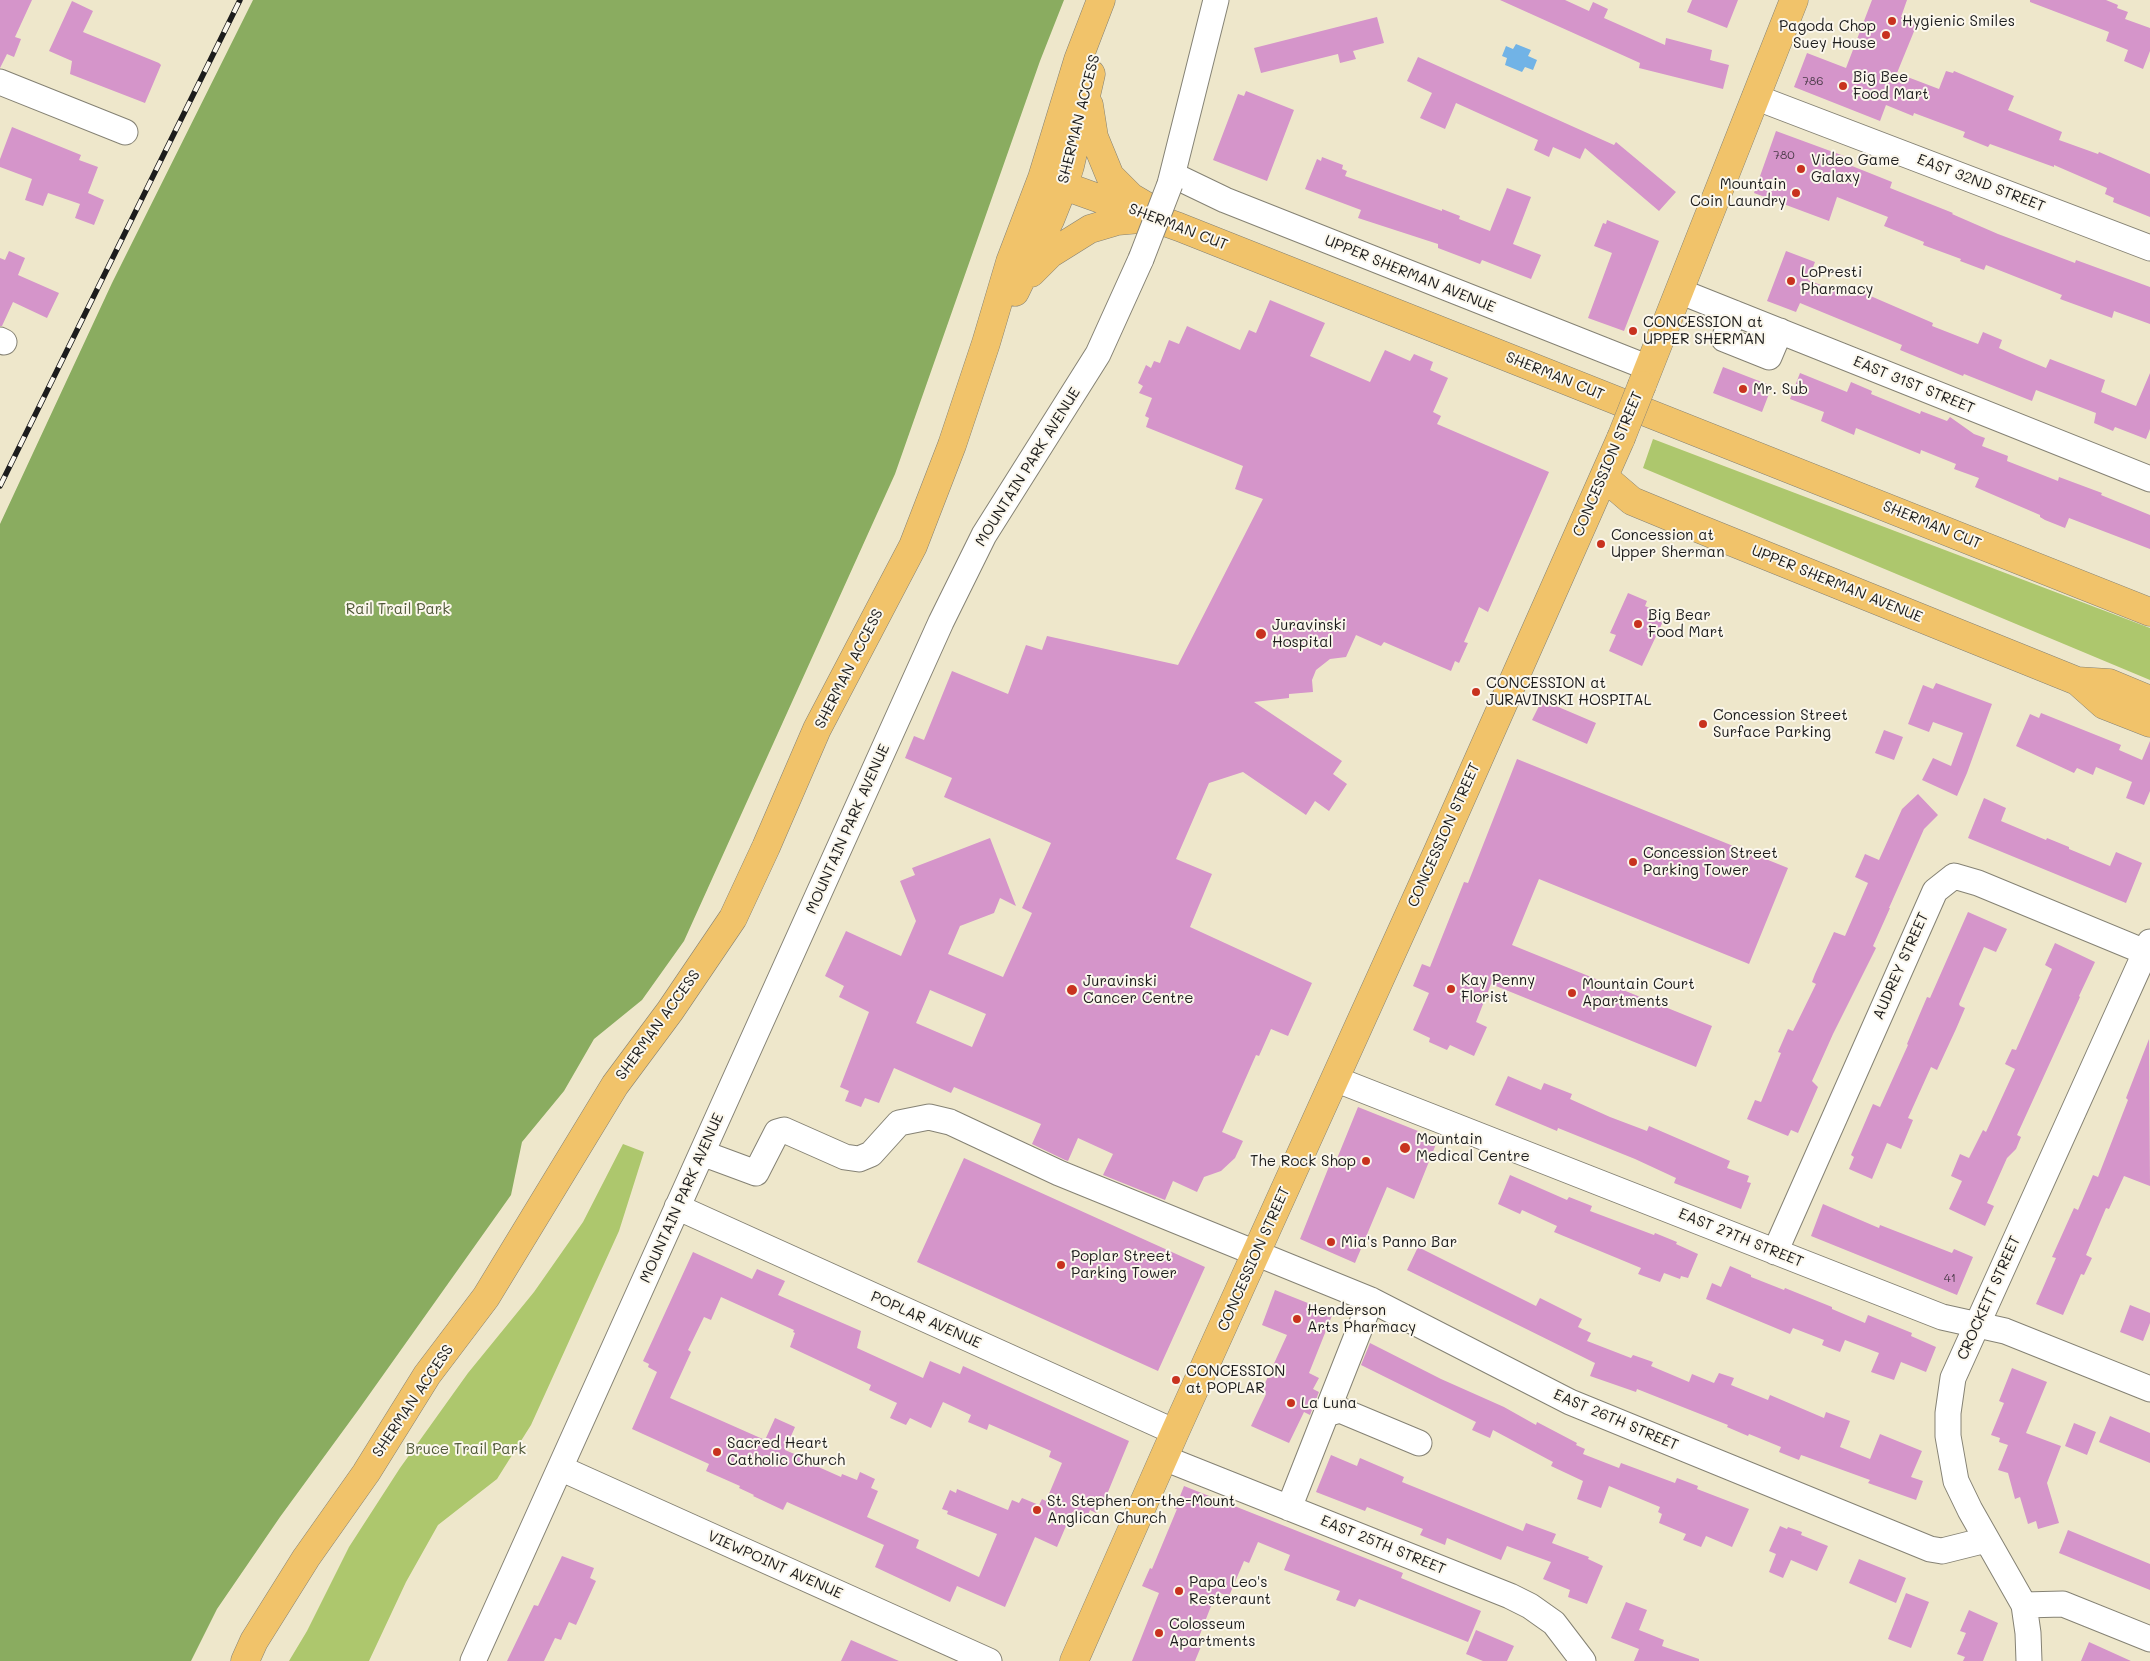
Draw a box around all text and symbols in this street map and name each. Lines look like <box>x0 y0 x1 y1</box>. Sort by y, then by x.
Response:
place label: Hygienic Smiles <box>1902 12 2015 30</box>
marker: Hygienic Smiles <box>1886 15 1898 27</box>
place label: Pagoda Chop Suey House <box>1779 17 1876 52</box>
marker: Pagoda Chop Suey House <box>1880 29 1892 41</box>
street label: SHERMAN ACCESS <box>1054 53 1104 185</box>
place label: Big Bee Food Mart <box>1853 68 1929 103</box>
house number: 786 <box>1802 74 1824 88</box>
marker: Big Bee Food Mart <box>1837 80 1849 92</box>
house number: 780 <box>1773 148 1795 162</box>
street label: EAST 32ND STREET <box>1914 150 2048 216</box>
place label: Video Game Galaxy <box>1811 151 1899 186</box>
marker: Video Game Galaxy <box>1795 163 1807 175</box>
place label: Mountain Coin Laundry <box>1690 175 1786 210</box>
marker: Mountain Coin Laundry <box>1790 187 1802 199</box>
street label: SHERMAN CUT <box>1126 200 1230 254</box>
street label: UPPER SHERMAN AVENUE <box>1322 231 1498 317</box>
place label: LoPresti Pharmacy <box>1801 263 1873 298</box>
marker: LoPresti Pharmacy <box>1785 275 1797 287</box>
place label: CONCESSION at UPPER SHERMAN <box>1643 313 1765 348</box>
marker: CONCESSION at UPPER SHERMAN <box>1627 325 1639 337</box>
street label: SHERMAN CUT <box>1503 348 1607 404</box>
street label: EAST 31ST STREET <box>1851 352 1977 418</box>
place label: Mr. Sub <box>1753 380 1808 398</box>
marker: Mr. Sub <box>1737 383 1749 395</box>
street label: MOUNTAIN PARK AVENUE <box>972 384 1084 550</box>
street label: CONCESSION STREET <box>1569 389 1647 539</box>
street label: SHERMAN CUT <box>1880 497 1984 553</box>
place label: Concession at Upper Sherman <box>1611 526 1724 561</box>
marker: Concession at Upper Sherman <box>1595 538 1607 550</box>
street label: UPPER SHERMAN AVENUE <box>1749 541 1925 627</box>
park label: Rail Trail Park <box>346 600 450 618</box>
street label: SHERMAN ACCESS <box>811 606 887 732</box>
place label: Big Bear Food Mart <box>1648 606 1724 641</box>
place label: Juravinski Hospital <box>1272 616 1346 651</box>
marker: Big Bear Food Mart <box>1632 618 1644 630</box>
marker: Juravinski Hospital <box>1254 627 1268 641</box>
place label: CONCESSION at JURAVINSKI HOSPITAL <box>1486 674 1652 709</box>
marker: CONCESSION at JURAVINSKI HOSPITAL <box>1470 686 1482 698</box>
place label: Concession Street Surface Parking <box>1713 706 1848 741</box>
marker: Concession Street Surface Parking <box>1697 718 1709 730</box>
street label: MOUNTAIN PARK AVENUE <box>802 741 894 917</box>
street label: CONCESSION STREET <box>1404 760 1484 910</box>
place label: Concession Street Parking Tower <box>1643 844 1778 879</box>
marker: Concession Street Parking Tower <box>1627 856 1639 868</box>
street label: AUDREY STREET <box>1869 910 1933 1022</box>
street label: SHERMAN ACCESS <box>612 966 704 1084</box>
place label: Kay Penny Florist <box>1461 971 1535 1006</box>
place label: Juravinski Cancer Centre <box>1083 972 1194 1007</box>
place label: Mountain Court Apartments <box>1582 975 1695 1010</box>
marker: Juravinski Cancer Centre <box>1065 983 1079 997</box>
marker: Kay Penny Florist <box>1445 983 1457 995</box>
marker: Mountain Court Apartments <box>1566 987 1578 999</box>
street label: MOUNTAIN PARK AVENUE <box>636 1110 728 1286</box>
place label: Mountain Medical Centre <box>1416 1130 1530 1165</box>
marker: Mountain Medical Centre <box>1398 1141 1412 1155</box>
place label: The Rock Shop <box>1250 1152 1356 1170</box>
marker: The Rock Shop <box>1360 1155 1372 1167</box>
street label: CONCESSION STREET <box>1214 1184 1294 1334</box>
street label: EAST 27TH STREET <box>1676 1205 1806 1271</box>
place label: Mia's Panno Bar <box>1341 1233 1457 1251</box>
street label: CROCKETT STREET <box>1954 1233 2024 1363</box>
marker: Mia's Panno Bar <box>1325 1236 1337 1248</box>
place label: Poplar Street Parking Tower <box>1071 1247 1177 1282</box>
marker: Poplar Street Parking Tower <box>1055 1259 1067 1271</box>
house number: 41 <box>1944 1271 1956 1285</box>
street label: POPLAR AVENUE <box>868 1288 984 1352</box>
place label: Henderson Arts Pharmacy <box>1307 1301 1416 1336</box>
marker: Henderson Arts Pharmacy <box>1291 1313 1303 1325</box>
street label: SHERMAN ACCESS <box>369 1341 457 1461</box>
place label: CONCESSION at POPLAR <box>1186 1362 1285 1397</box>
marker: CONCESSION at POPLAR <box>1170 1374 1182 1386</box>
street label: EAST 26TH STREET <box>1551 1386 1681 1454</box>
place label: La Luna <box>1301 1394 1357 1412</box>
marker: La Luna <box>1285 1397 1297 1409</box>
place label: Sacred Heart Catholic Church <box>727 1434 845 1469</box>
park label: Bruce Trail Park <box>406 1440 526 1458</box>
marker: Sacred Heart Catholic Church <box>711 1446 723 1458</box>
place label: St. Stephen-on-the-Mount Anglican Church <box>1047 1492 1235 1527</box>
marker: St. Stephen-on-the-Mount Anglican Church <box>1031 1504 1043 1516</box>
street label: EAST 25TH STREET <box>1318 1512 1448 1578</box>
street label: VIEWPOINT AVENUE <box>705 1527 845 1603</box>
place label: Papa Leo's Resteraunt <box>1189 1573 1271 1608</box>
marker: Papa Leo's Resteraunt <box>1173 1585 1185 1597</box>
place label: Colosseum Apartments <box>1169 1615 1256 1650</box>
marker: Colosseum Apartments <box>1153 1627 1165 1639</box>

